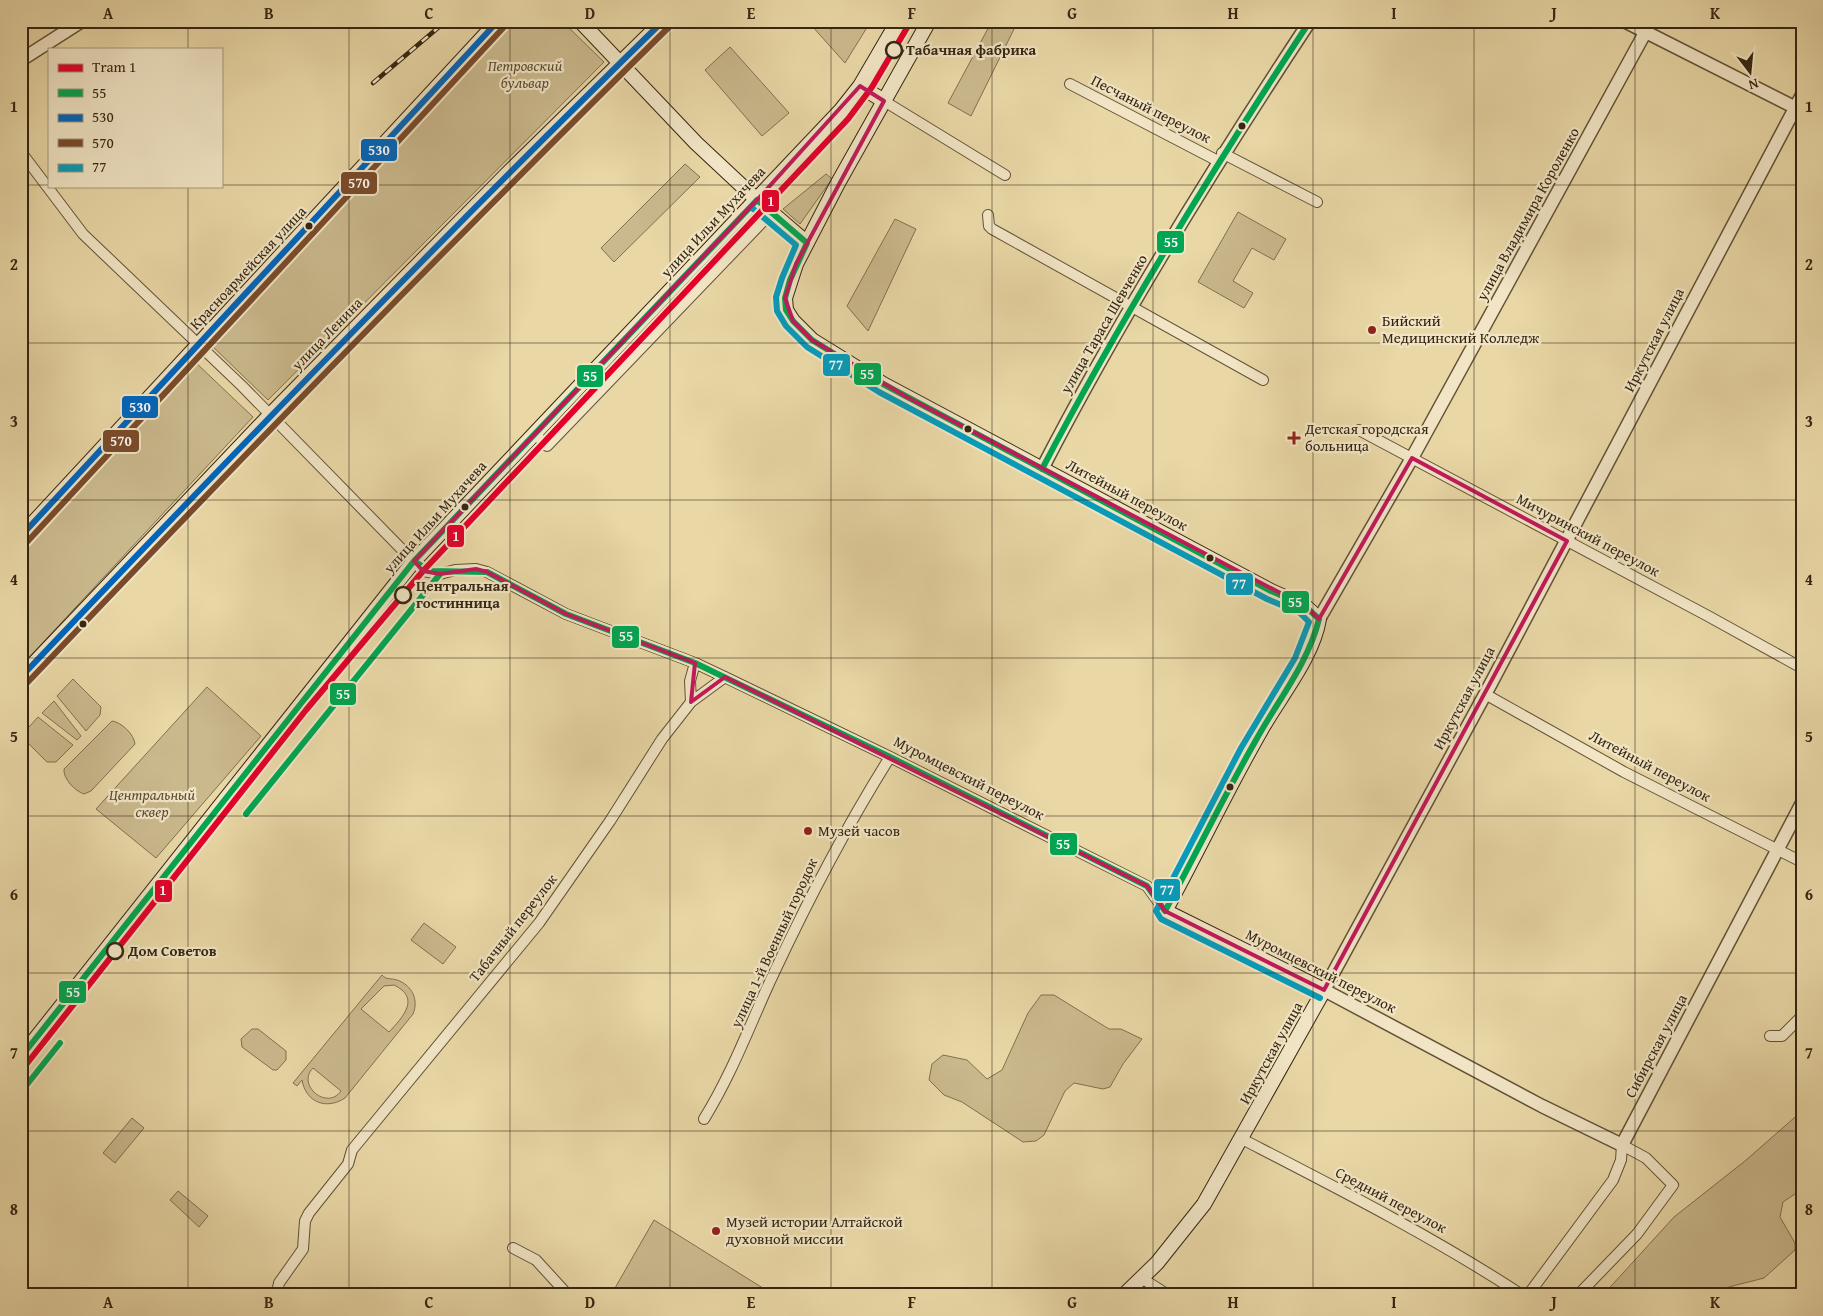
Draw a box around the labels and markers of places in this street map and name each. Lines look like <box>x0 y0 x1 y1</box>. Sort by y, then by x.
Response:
place label: Табачная фабрика <box>906 39 1036 60</box>
marker: Табачная фабрика <box>885 41 903 59</box>
unlabelled marker <box>1237 121 1247 131</box>
unlabelled marker <box>304 221 314 231</box>
place label: Бийский Медицинский Колледж <box>1382 310 1539 348</box>
marker: Бийский Медицинский Колледж <box>1366 324 1378 336</box>
place label: Детская городская больница <box>1304 418 1429 456</box>
unlabelled marker <box>963 424 973 434</box>
marker: Детская городская больница <box>1287 431 1301 445</box>
unlabelled marker <box>460 502 470 512</box>
unlabelled marker <box>1205 553 1215 563</box>
place label: Центральная гостинница <box>416 575 509 613</box>
marker: Центральная гостинница <box>394 586 412 604</box>
unlabelled marker <box>78 619 88 629</box>
unlabelled marker <box>1225 782 1235 792</box>
place label: Музей часов <box>818 820 900 841</box>
marker: Музей часов <box>802 825 814 837</box>
place label: Дом Советов <box>127 940 217 961</box>
marker: Дом Советов <box>106 942 124 960</box>
place label: Музей истории Алтайской духовной миссии <box>726 1211 903 1249</box>
marker: Музей истории Алтайской духовной миссии <box>710 1225 722 1237</box>

